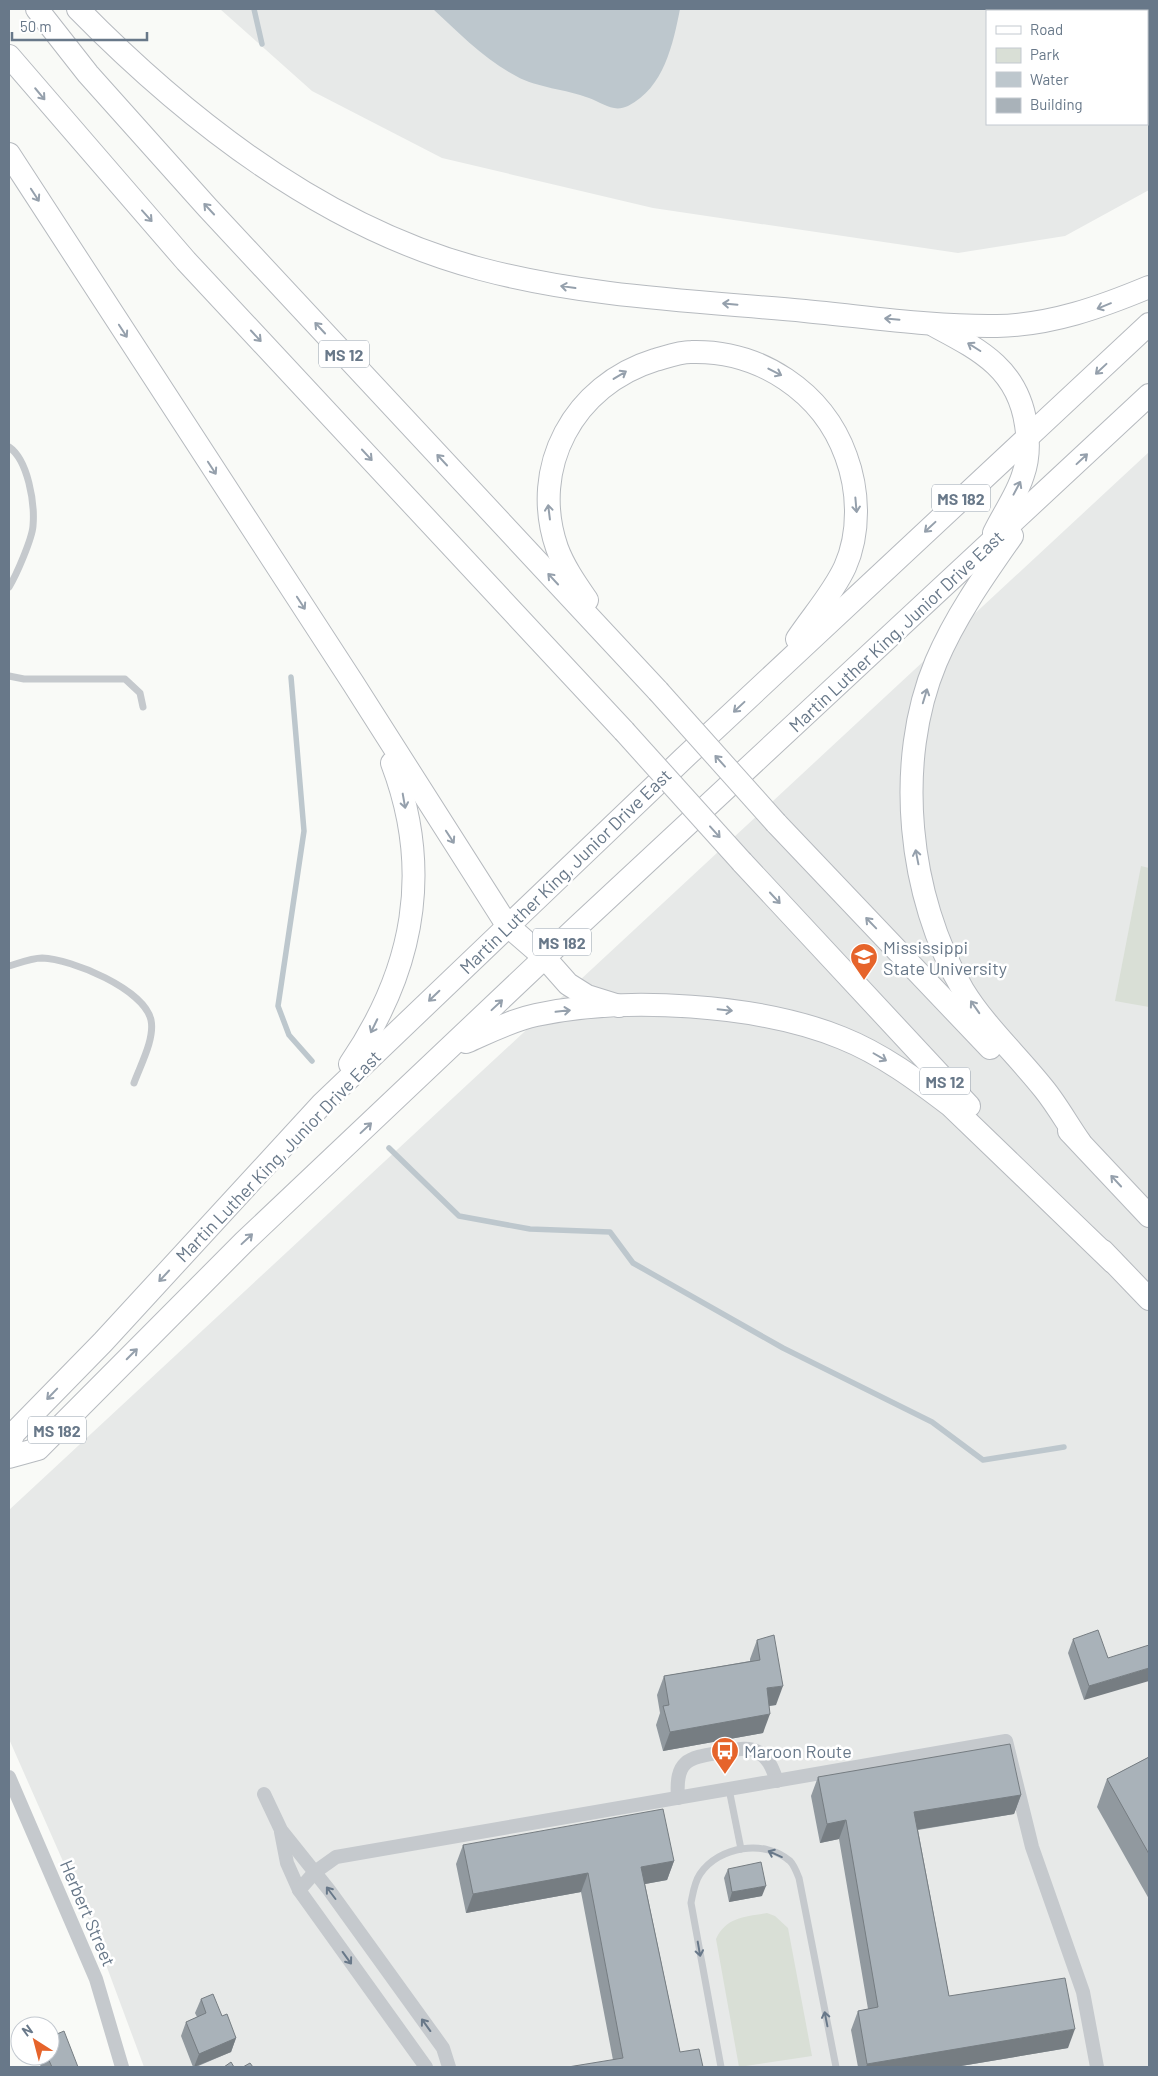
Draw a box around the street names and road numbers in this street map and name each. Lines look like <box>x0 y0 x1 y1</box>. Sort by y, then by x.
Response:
road number: MS 12 <box>319 340 369 368</box>
road number: MS 182 <box>932 484 990 512</box>
street label: Martin Luther King, Junior Drive East <box>784 526 1008 736</box>
street label: Martin Luther King, Junior Drive East <box>455 764 675 978</box>
road number: MS 182 <box>533 929 591 956</box>
street label: Martin Luther King, Junior Drive East <box>171 1046 385 1266</box>
road number: MS 12 <box>920 1068 970 1094</box>
road number: MS 182 <box>28 1416 86 1444</box>
street label: Herbert Street <box>56 1857 120 1969</box>

